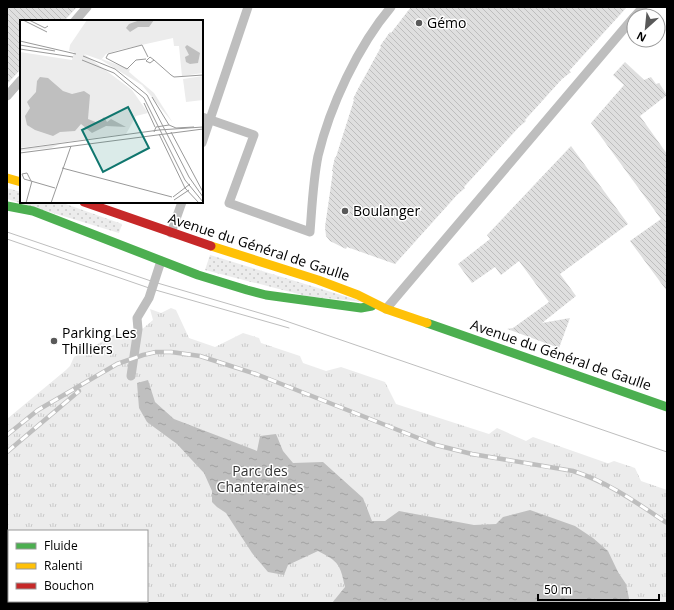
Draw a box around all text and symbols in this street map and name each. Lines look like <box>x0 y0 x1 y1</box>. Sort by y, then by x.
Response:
north arrow <box>626 8 666 48</box>
place label: Gémo <box>427 13 466 32</box>
marker: Gémo <box>414 18 424 28</box>
inset map <box>20 20 203 203</box>
text: N <box>634 29 649 46</box>
place label: Boulanger <box>353 201 420 220</box>
marker: Boulanger <box>340 206 350 216</box>
street label: Avenue du Général de Gaulle <box>166 208 352 285</box>
street label: Avenue du Général de Gaulle <box>468 315 654 394</box>
place label: Parking Les Thilliers <box>62 323 137 358</box>
marker: Parking Les Thilliers <box>49 336 59 346</box>
park label: Parc des Chanteraines <box>217 461 304 496</box>
legend <box>8 530 148 602</box>
text: Fluide <box>44 537 78 554</box>
text: Ralenti <box>44 557 83 574</box>
scale bar <box>538 576 659 602</box>
text: Bouchon <box>44 577 94 594</box>
text: 50 m <box>544 581 572 598</box>

